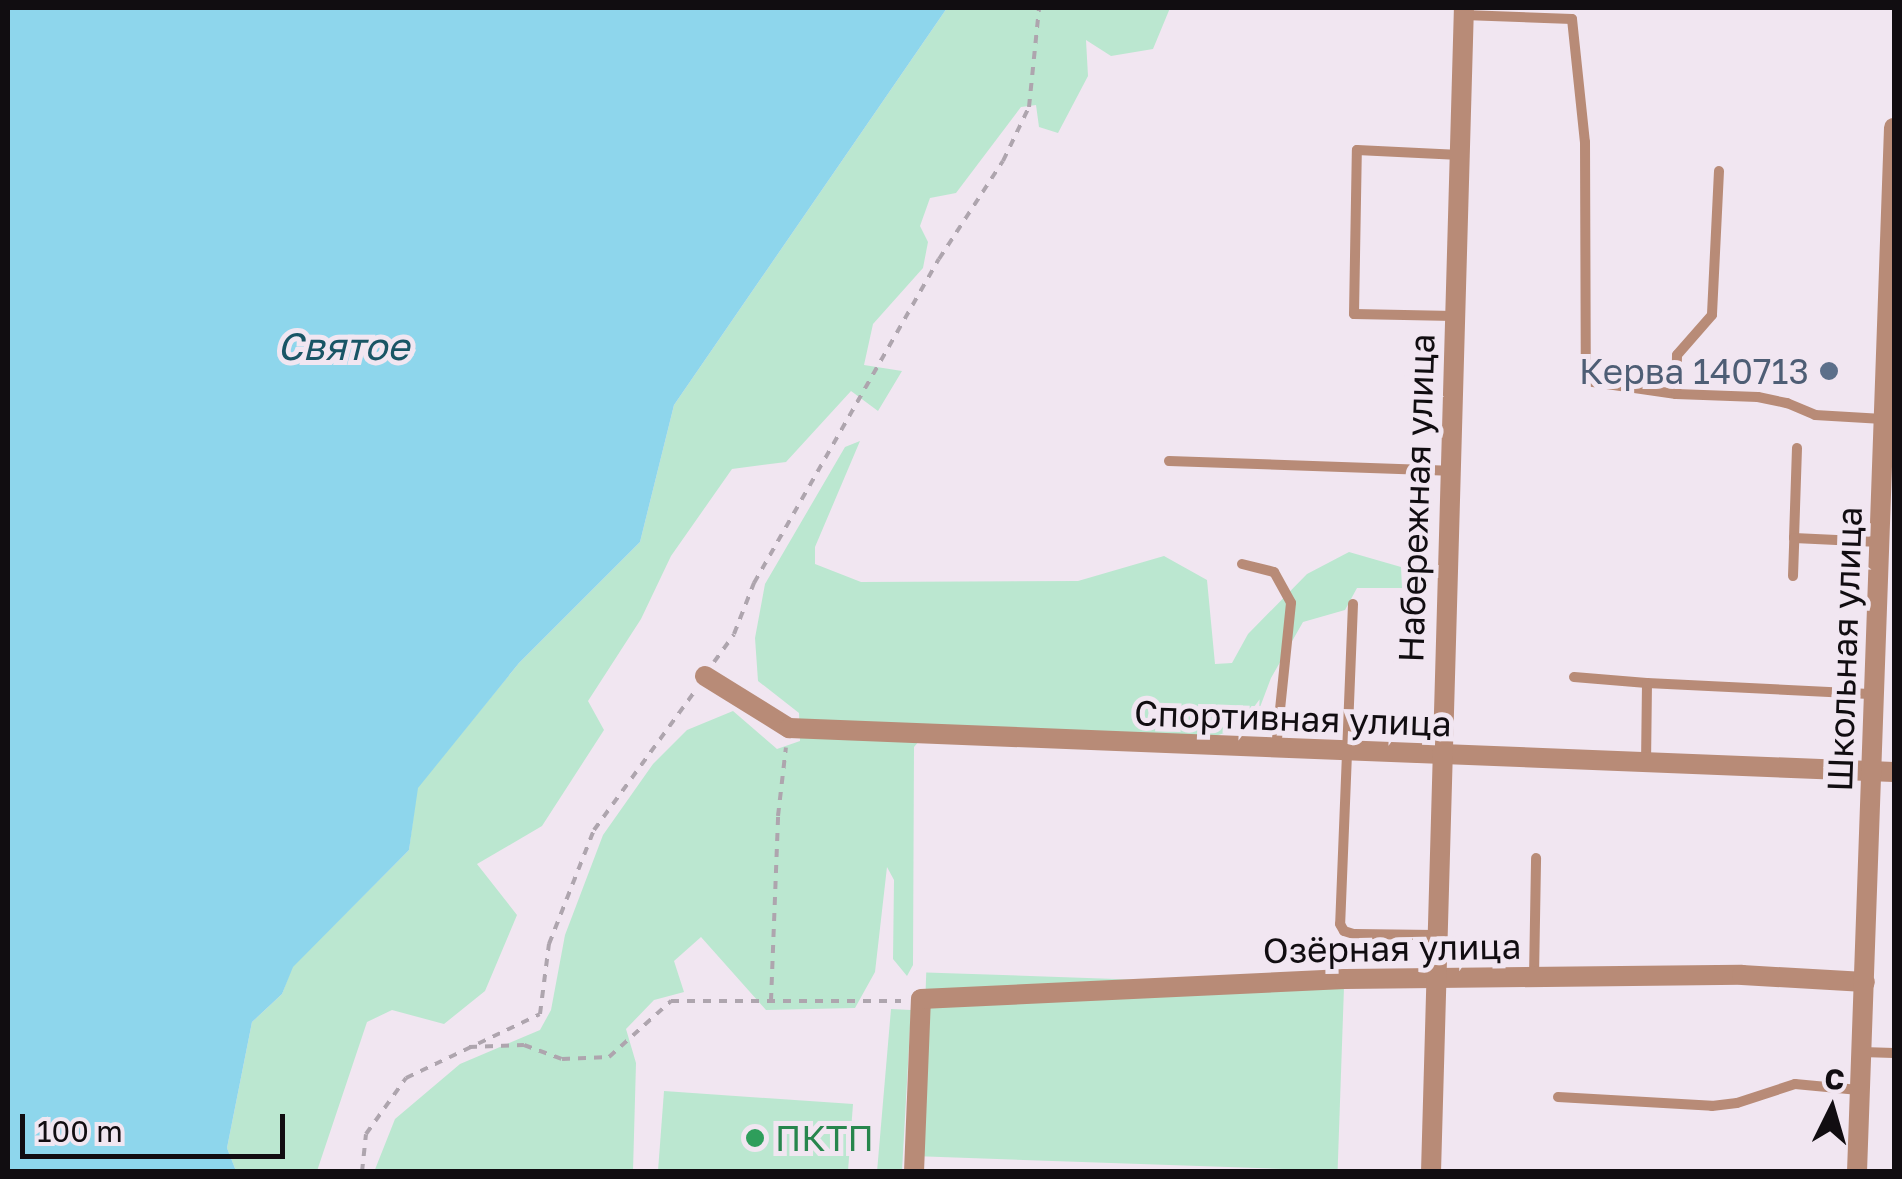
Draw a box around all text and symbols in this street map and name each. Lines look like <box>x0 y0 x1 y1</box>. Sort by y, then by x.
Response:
water label: Святое <box>277 323 409 369</box>
street label: Набережная улица <box>1389 333 1443 663</box>
place label: Керва 140713 <box>1579 350 1809 392</box>
marker: Керва 140713 <box>1818 360 1840 382</box>
street label: Школьная улица <box>1818 506 1870 792</box>
street label: Спортивная улица <box>1134 691 1452 745</box>
street label: Озёрная улица <box>1262 925 1522 971</box>
north arrow <box>1782 1059 1882 1159</box>
text: С <box>1823 1061 1846 1096</box>
scale bar <box>25 1094 290 1156</box>
text: 100 m <box>37 1113 123 1149</box>
place label: ПКТП <box>775 1117 874 1159</box>
marker: ПКТП <box>744 1127 766 1149</box>

